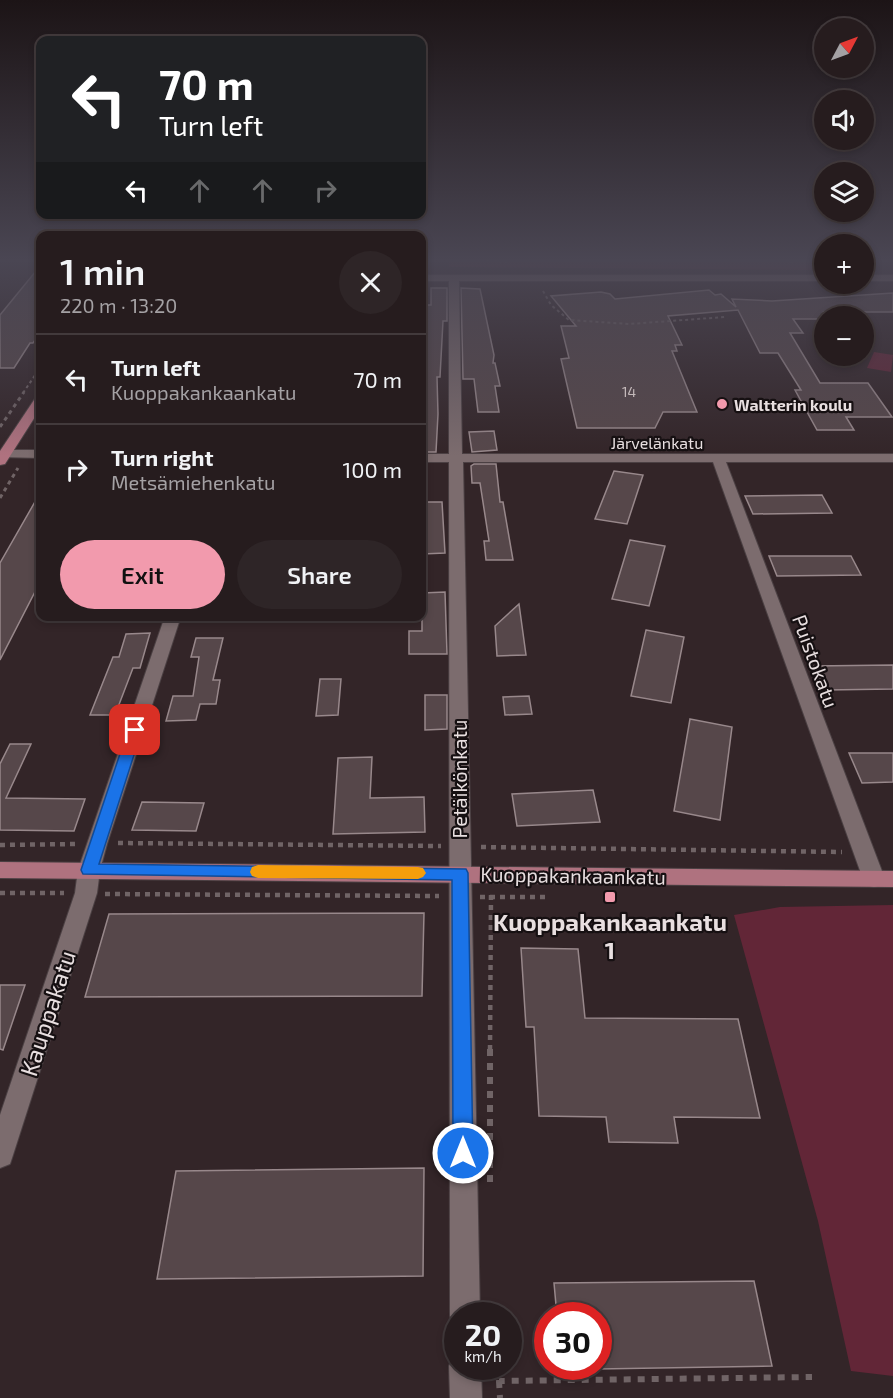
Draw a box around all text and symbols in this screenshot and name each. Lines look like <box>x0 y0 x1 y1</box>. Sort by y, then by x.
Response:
north arrow <box>814 18 874 78</box>
map controls <box>814 18 874 366</box>
text: 70 m <box>159 58 254 108</box>
icon: left <box>60 60 138 138</box>
button: sound <box>814 90 874 150</box>
text: Turn left <box>159 109 263 141</box>
button: layers <box>814 162 874 222</box>
icon: left <box>120 174 153 207</box>
icon: ahead <box>183 174 216 207</box>
icon: ahead <box>246 174 279 207</box>
icon: right <box>309 174 342 207</box>
button: + <box>814 234 874 294</box>
text: 1 min <box>60 249 145 292</box>
button: close <box>339 251 402 314</box>
text: 220 m · 13:20 <box>60 293 177 317</box>
button: − <box>814 306 874 366</box>
text: Turn left <box>111 354 200 380</box>
icon: left <box>60 363 93 396</box>
text: 70 m <box>353 366 402 392</box>
text: Kuoppakankaankatu <box>111 380 296 404</box>
house number: 14 <box>622 383 636 400</box>
place label: Waltterin koulu <box>734 395 852 414</box>
marker: Waltterin koulu <box>715 397 729 411</box>
street label: Järvelänkatu <box>611 433 703 452</box>
text: Turn right <box>111 444 213 470</box>
icon: right <box>60 453 93 486</box>
text: 100 m <box>343 456 402 482</box>
text: Metsämiehenkatu <box>111 470 275 494</box>
button: Exit <box>60 540 225 609</box>
button: Share <box>237 540 402 609</box>
street label: Puistokatu <box>788 611 844 711</box>
pin <box>109 704 160 755</box>
icon: arrive <box>118 713 151 746</box>
street label: Petäikönkatu <box>447 719 471 839</box>
street label: Kuoppakankaankatu <box>480 861 666 889</box>
marker: Kuoppakankaankatu 1 <box>603 890 617 904</box>
place label: Kuoppakankaankatu 1 <box>493 907 727 964</box>
street label: Kauppakatu <box>13 947 81 1079</box>
position arrow <box>431 1121 495 1185</box>
speed limit sign: 30 <box>534 1302 612 1380</box>
text: 20 <box>465 1316 501 1352</box>
text: km/h <box>464 1347 502 1365</box>

